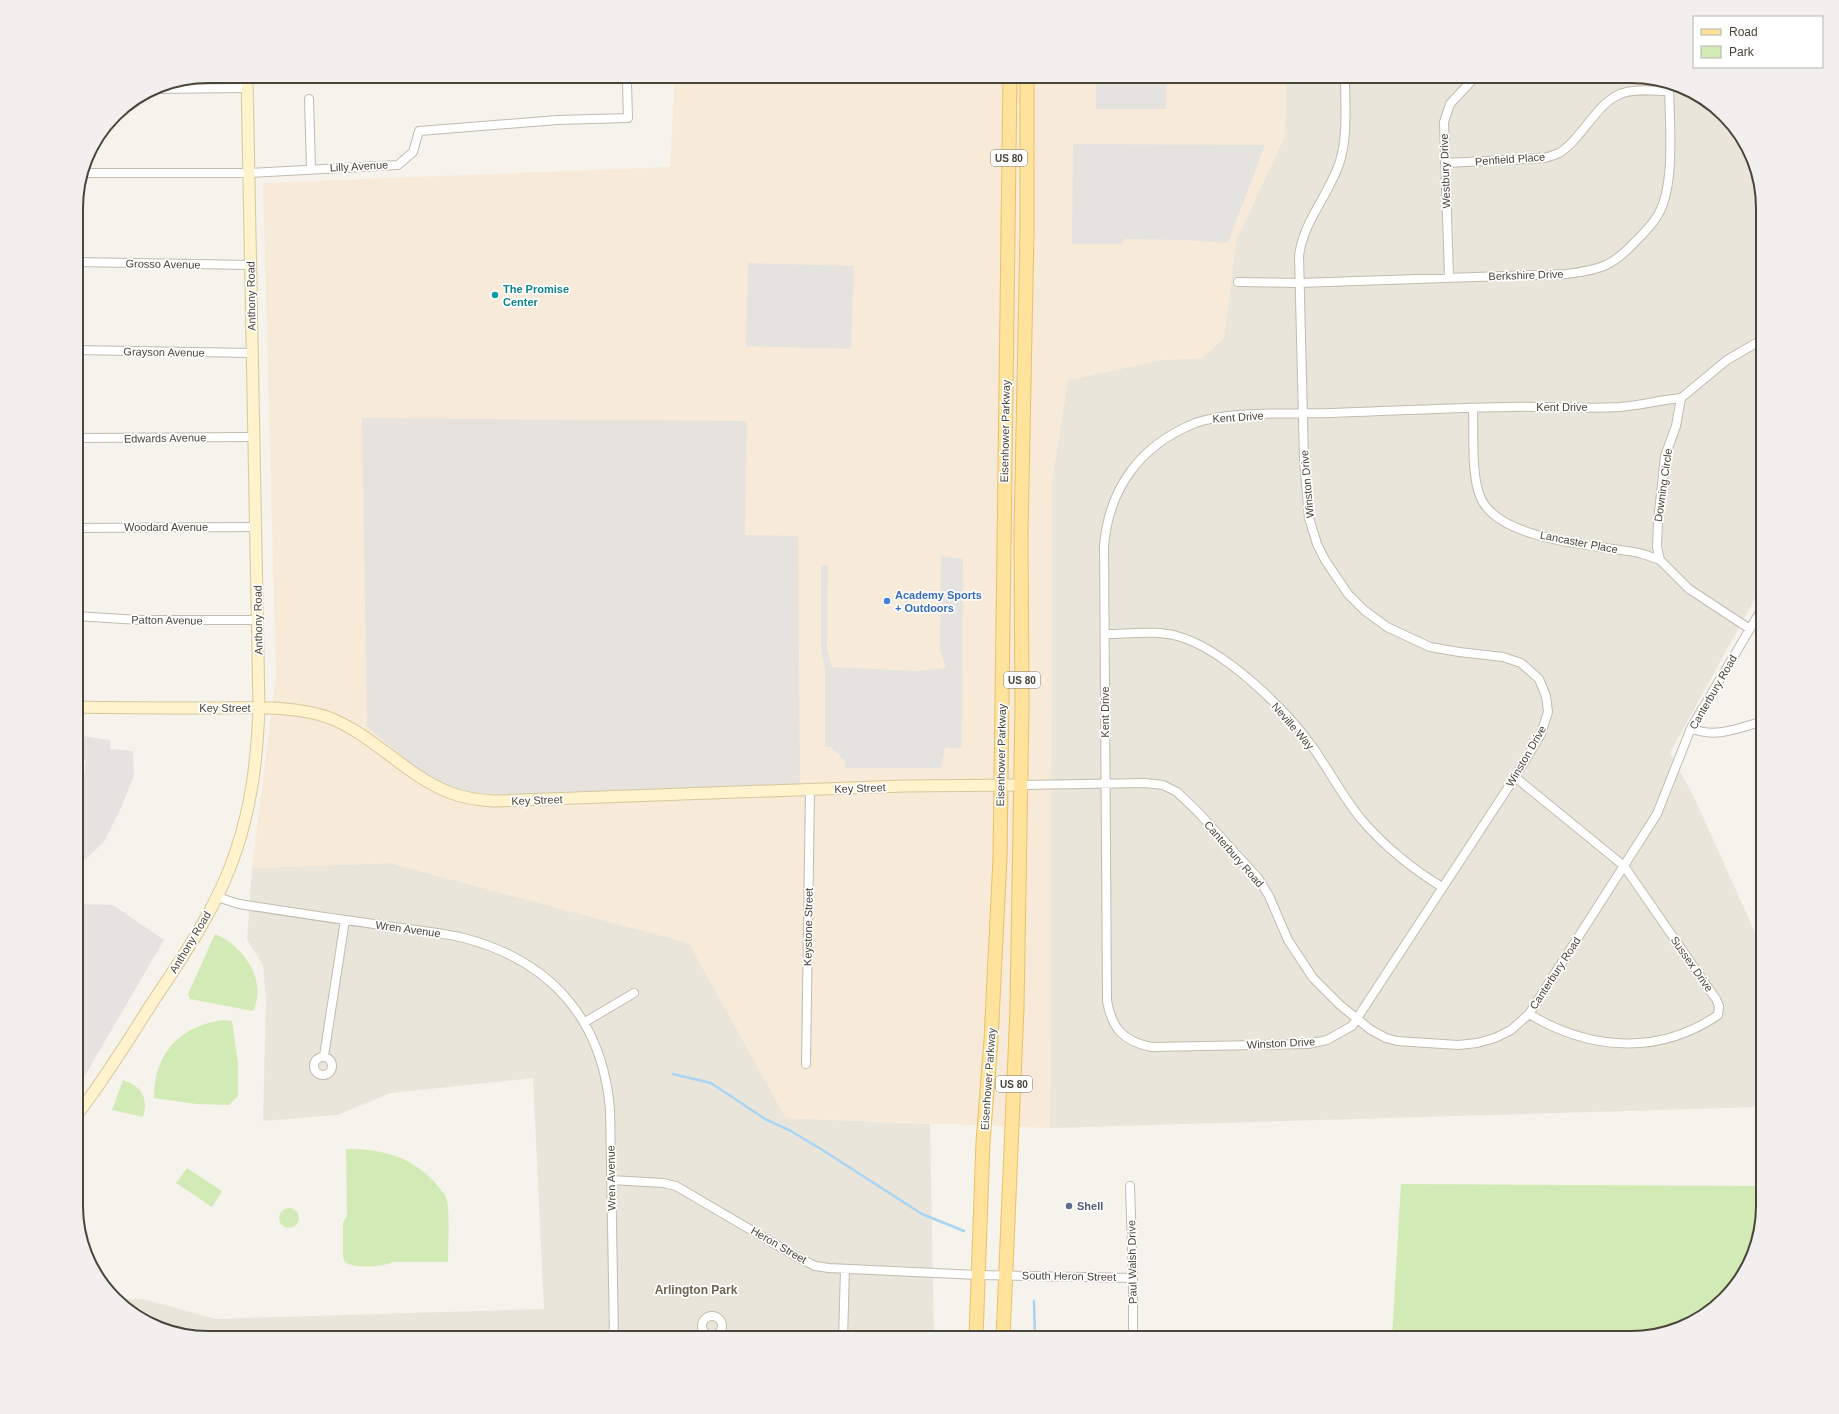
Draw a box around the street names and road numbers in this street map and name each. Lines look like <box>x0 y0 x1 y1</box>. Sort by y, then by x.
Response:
street label: Westbury Drive <box>1438 133 1452 209</box>
road number: US 80 <box>991 150 1027 166</box>
street label: Penfield Place <box>1475 151 1545 167</box>
street label: Lilly Avenue <box>329 158 389 174</box>
street label: Grosso Avenue <box>125 257 201 271</box>
street label: Anthony Road <box>244 261 258 331</box>
street label: Berkshire Drive <box>1488 268 1564 282</box>
street label: Grayson Avenue <box>123 345 205 359</box>
street label: Eisenhower Parkway <box>998 379 1012 482</box>
street label: Kent Drive <box>1536 401 1588 413</box>
street label: Kent Drive <box>1212 409 1264 425</box>
street label: Edwards Avenue <box>124 431 206 445</box>
street label: Downing Circle <box>1652 448 1674 522</box>
street label: Winston Drive <box>1298 449 1316 519</box>
street label: Woodard Avenue <box>124 521 208 533</box>
street label: Lancaster Place <box>1539 529 1619 555</box>
street label: Anthony Road <box>251 585 265 655</box>
street label: Patton Avenue <box>131 613 203 627</box>
street label: Canterbury Road <box>1687 653 1739 731</box>
road number: US 80 <box>1004 672 1040 688</box>
street label: Kent Drive <box>1099 686 1111 738</box>
street label: Neville Way <box>1270 700 1317 752</box>
street label: Key Street <box>199 702 251 714</box>
street label: Eisenhower Parkway <box>994 703 1008 806</box>
street label: Winston Drive <box>1504 723 1548 789</box>
street label: Key Street <box>834 781 886 795</box>
street label: Key Street <box>511 793 563 807</box>
street label: Canterbury Road <box>1202 818 1266 890</box>
street label: Keystone Street <box>801 888 815 966</box>
street label: Anthony Road <box>167 909 213 975</box>
street label: Wren Avenue <box>375 918 441 940</box>
street label: Sussex Drive <box>1669 934 1715 994</box>
street label: Canterbury Road <box>1527 935 1583 1011</box>
street label: Eisenhower Parkway <box>978 1027 998 1131</box>
street label: Winston Drive <box>1246 1035 1316 1051</box>
road number: US 80 <box>996 1076 1032 1092</box>
street label: Wren Avenue <box>604 1145 618 1211</box>
street label: Paul Walsh Drive <box>1125 1220 1139 1304</box>
street label: Heron Street <box>749 1224 809 1266</box>
street label: South Heron Street <box>1022 1269 1116 1283</box>

